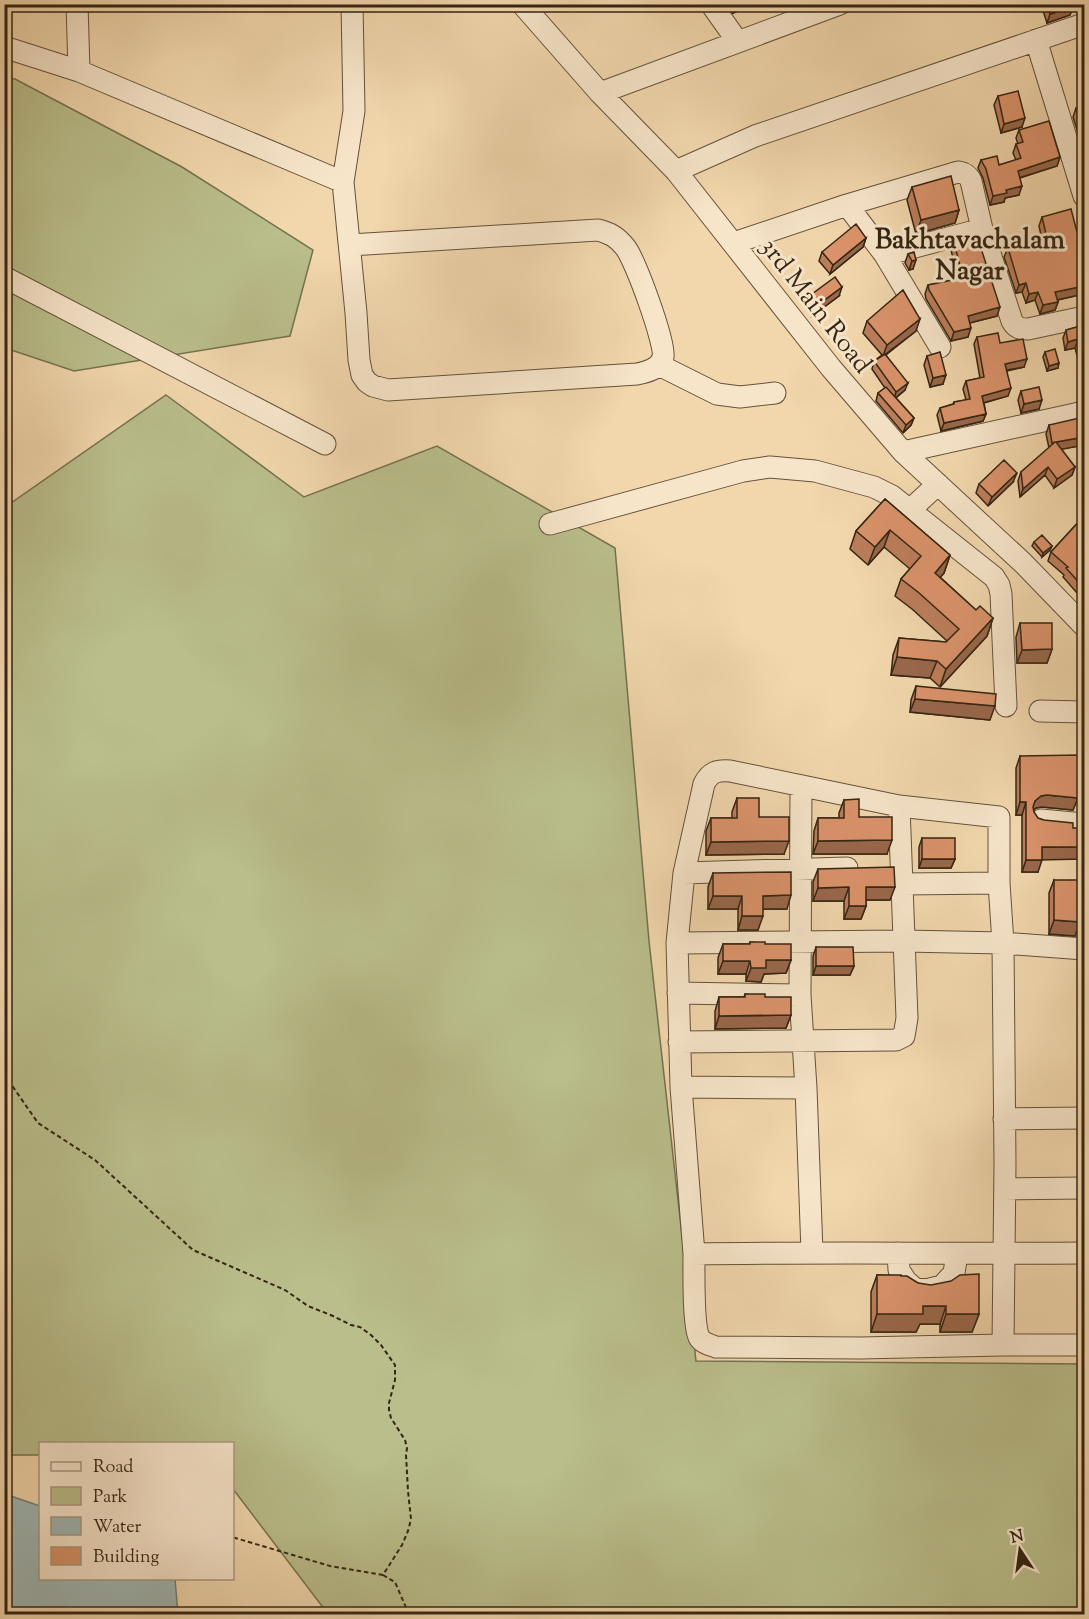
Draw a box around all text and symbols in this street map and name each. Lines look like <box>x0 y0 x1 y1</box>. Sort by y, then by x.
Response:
district label: Bakhtavachalam Nagar <box>875 222 1066 292</box>
street label: 3rd Main Road <box>750 231 880 382</box>
legend <box>39 1442 234 1580</box>
text: Road <box>93 1455 133 1481</box>
text: Park <box>93 1485 128 1511</box>
text: Water <box>93 1515 142 1541</box>
north arrow <box>990 1520 1050 1580</box>
text: N <box>1008 1525 1026 1550</box>
text: Building <box>93 1545 159 1571</box>

